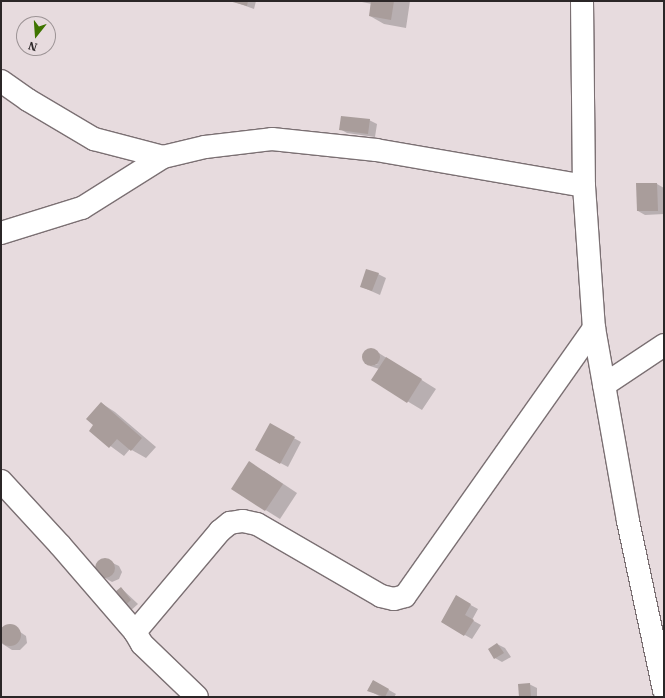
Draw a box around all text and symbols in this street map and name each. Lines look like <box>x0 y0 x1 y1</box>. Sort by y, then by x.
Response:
north arrow <box>16 16 56 56</box>
text: N <box>27 39 39 54</box>

